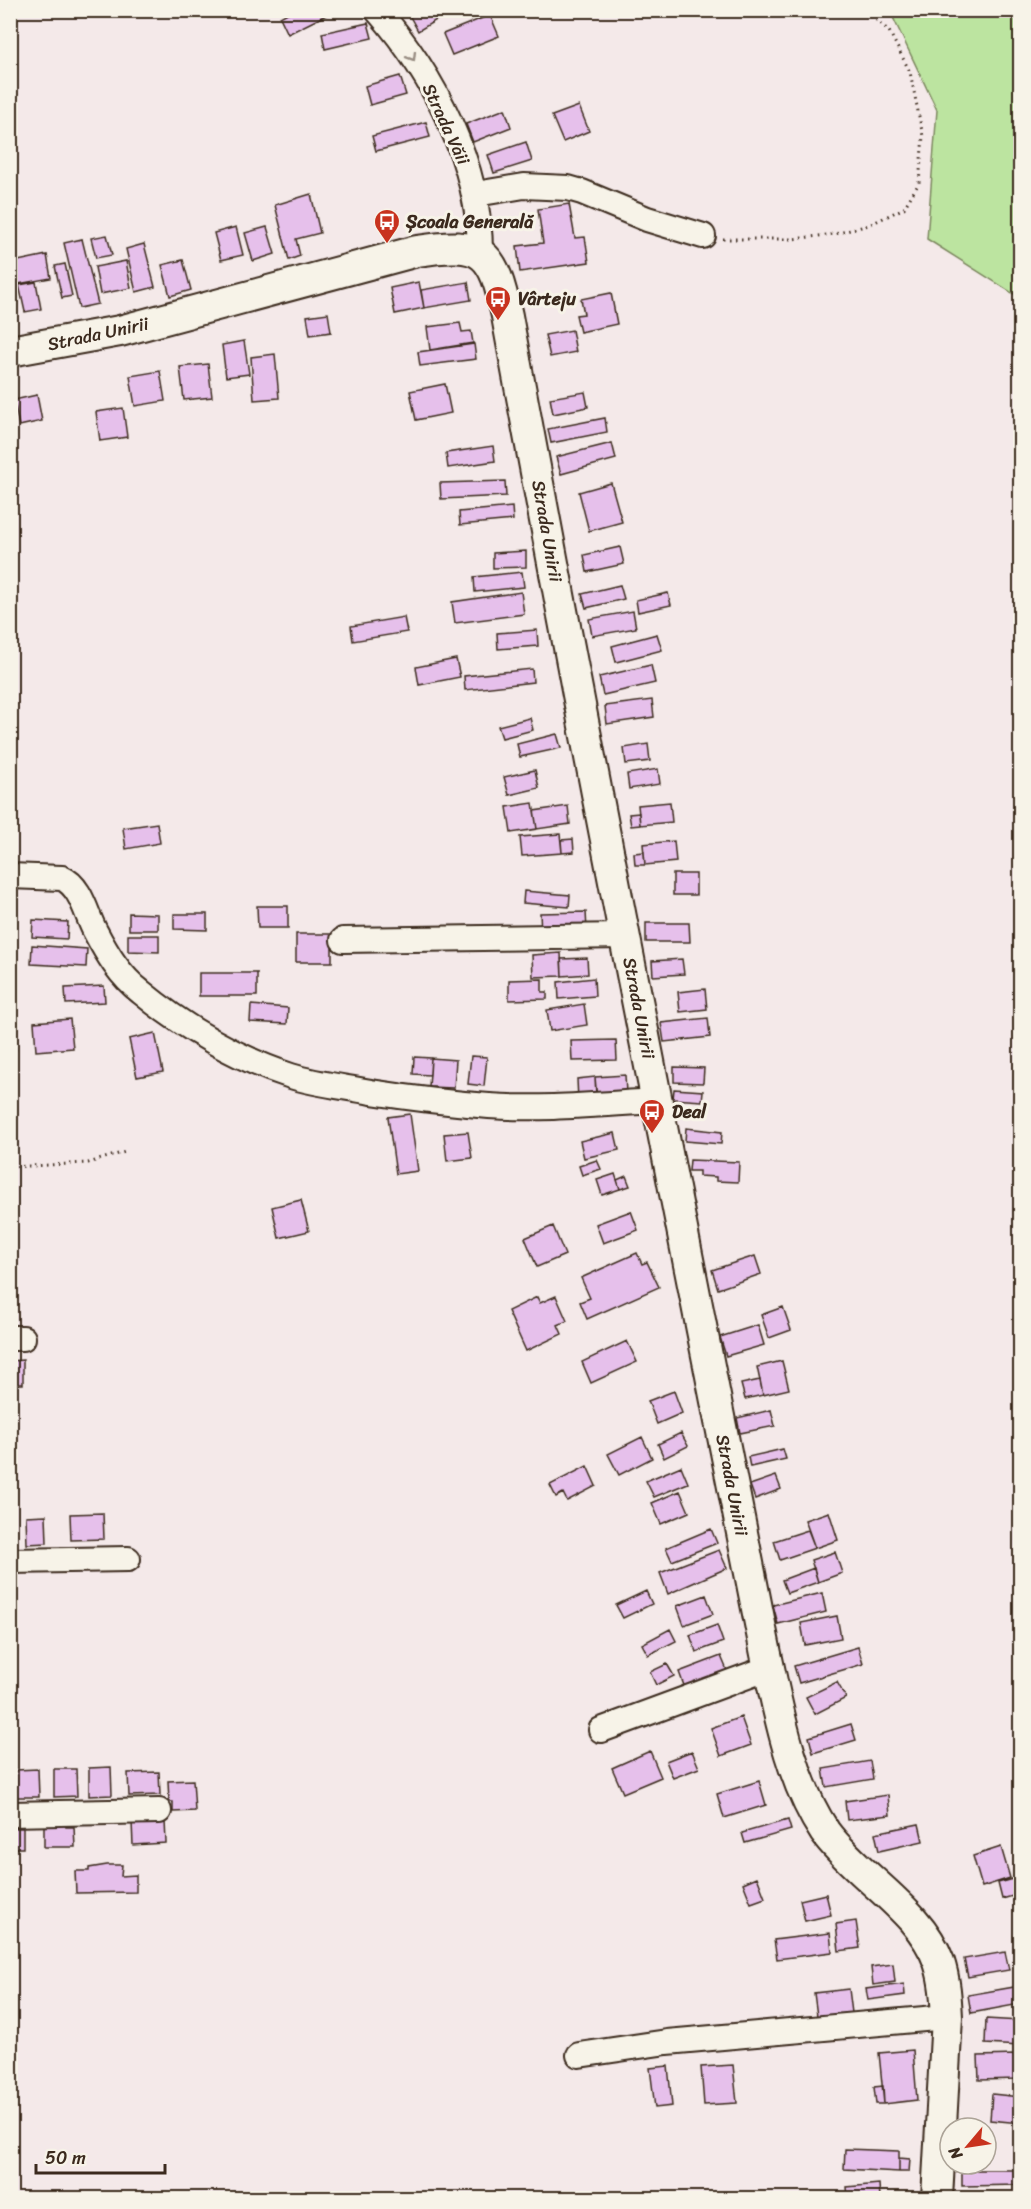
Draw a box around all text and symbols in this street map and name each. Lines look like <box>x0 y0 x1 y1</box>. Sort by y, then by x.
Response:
one-way arrow <box>405 51 417 61</box>
street label: Strada Văii <box>413 78 479 171</box>
place label: Școala Generală <box>405 206 534 238</box>
bus stop icon: Școala Generală <box>372 207 402 245</box>
place label: Vârteju <box>518 283 576 315</box>
bus stop icon: Vârteju <box>483 284 513 322</box>
street label: Strada Unirii <box>44 307 153 360</box>
street label: Strada Unirii <box>522 478 572 585</box>
street label: Strada Unirii <box>613 955 665 1062</box>
place label: Deal <box>672 1096 707 1128</box>
bus stop icon: Deal <box>637 1097 667 1135</box>
street label: Strada Unirii <box>706 1432 758 1539</box>
north arrow <box>938 2116 998 2176</box>
scale bar <box>36 2137 165 2175</box>
text: N <box>940 2140 971 2166</box>
text: 50 m <box>45 2142 86 2174</box>

